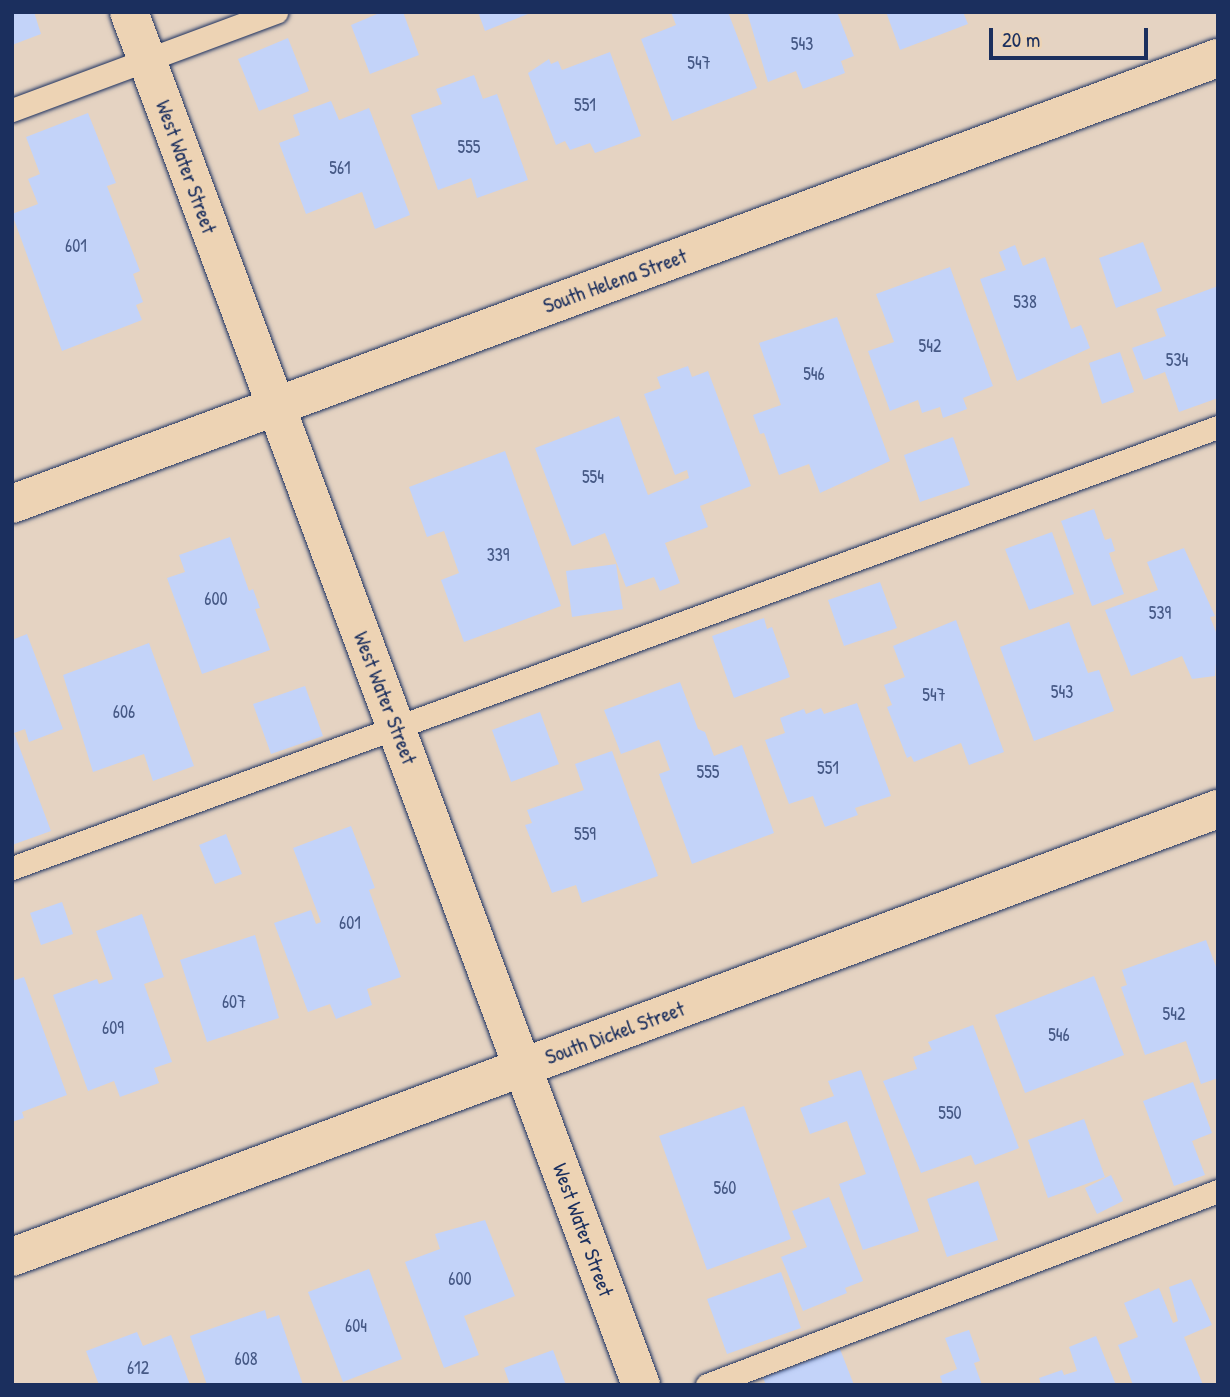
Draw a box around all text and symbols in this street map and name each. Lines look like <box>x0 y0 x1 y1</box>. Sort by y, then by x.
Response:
scale bar <box>992 14 1151 58</box>
text: 20 m <box>1002 25 1040 54</box>
house number: 543 <box>791 33 813 55</box>
house number: 547 <box>687 52 711 74</box>
house number: 551 <box>574 94 596 116</box>
street label: West Water Street <box>150 97 222 237</box>
house number: 555 <box>458 136 480 158</box>
house number: 561 <box>329 157 351 179</box>
house number: 601 <box>65 235 87 257</box>
street label: South Helena Street <box>540 243 690 319</box>
house number: 538 <box>1013 291 1037 313</box>
house number: 542 <box>919 335 941 357</box>
house number: 534 <box>1166 349 1188 371</box>
house number: 546 <box>803 363 825 385</box>
house number: 554 <box>582 466 604 488</box>
house number: 339 <box>487 544 509 566</box>
house number: 600 <box>204 588 228 610</box>
house number: 539 <box>1149 602 1171 624</box>
street label: West Water Street <box>348 628 422 768</box>
house number: 543 <box>1051 681 1073 703</box>
house number: 547 <box>922 684 946 706</box>
house number: 606 <box>113 701 135 723</box>
house number: 551 <box>817 757 839 779</box>
house number: 555 <box>697 761 719 783</box>
house number: 559 <box>574 823 596 845</box>
house number: 601 <box>339 912 361 934</box>
house number: 607 <box>222 991 246 1013</box>
street label: South Dickel Street <box>542 996 688 1070</box>
house number: 542 <box>1163 1003 1185 1025</box>
house number: 609 <box>102 1017 124 1039</box>
house number: 546 <box>1048 1024 1070 1046</box>
house number: 550 <box>938 1102 962 1124</box>
street label: West Water Street <box>547 1160 619 1300</box>
house number: 560 <box>714 1177 736 1199</box>
house number: 600 <box>448 1268 472 1290</box>
house number: 604 <box>345 1315 367 1337</box>
house number: 608 <box>234 1348 258 1370</box>
house number: 612 <box>127 1357 149 1379</box>

